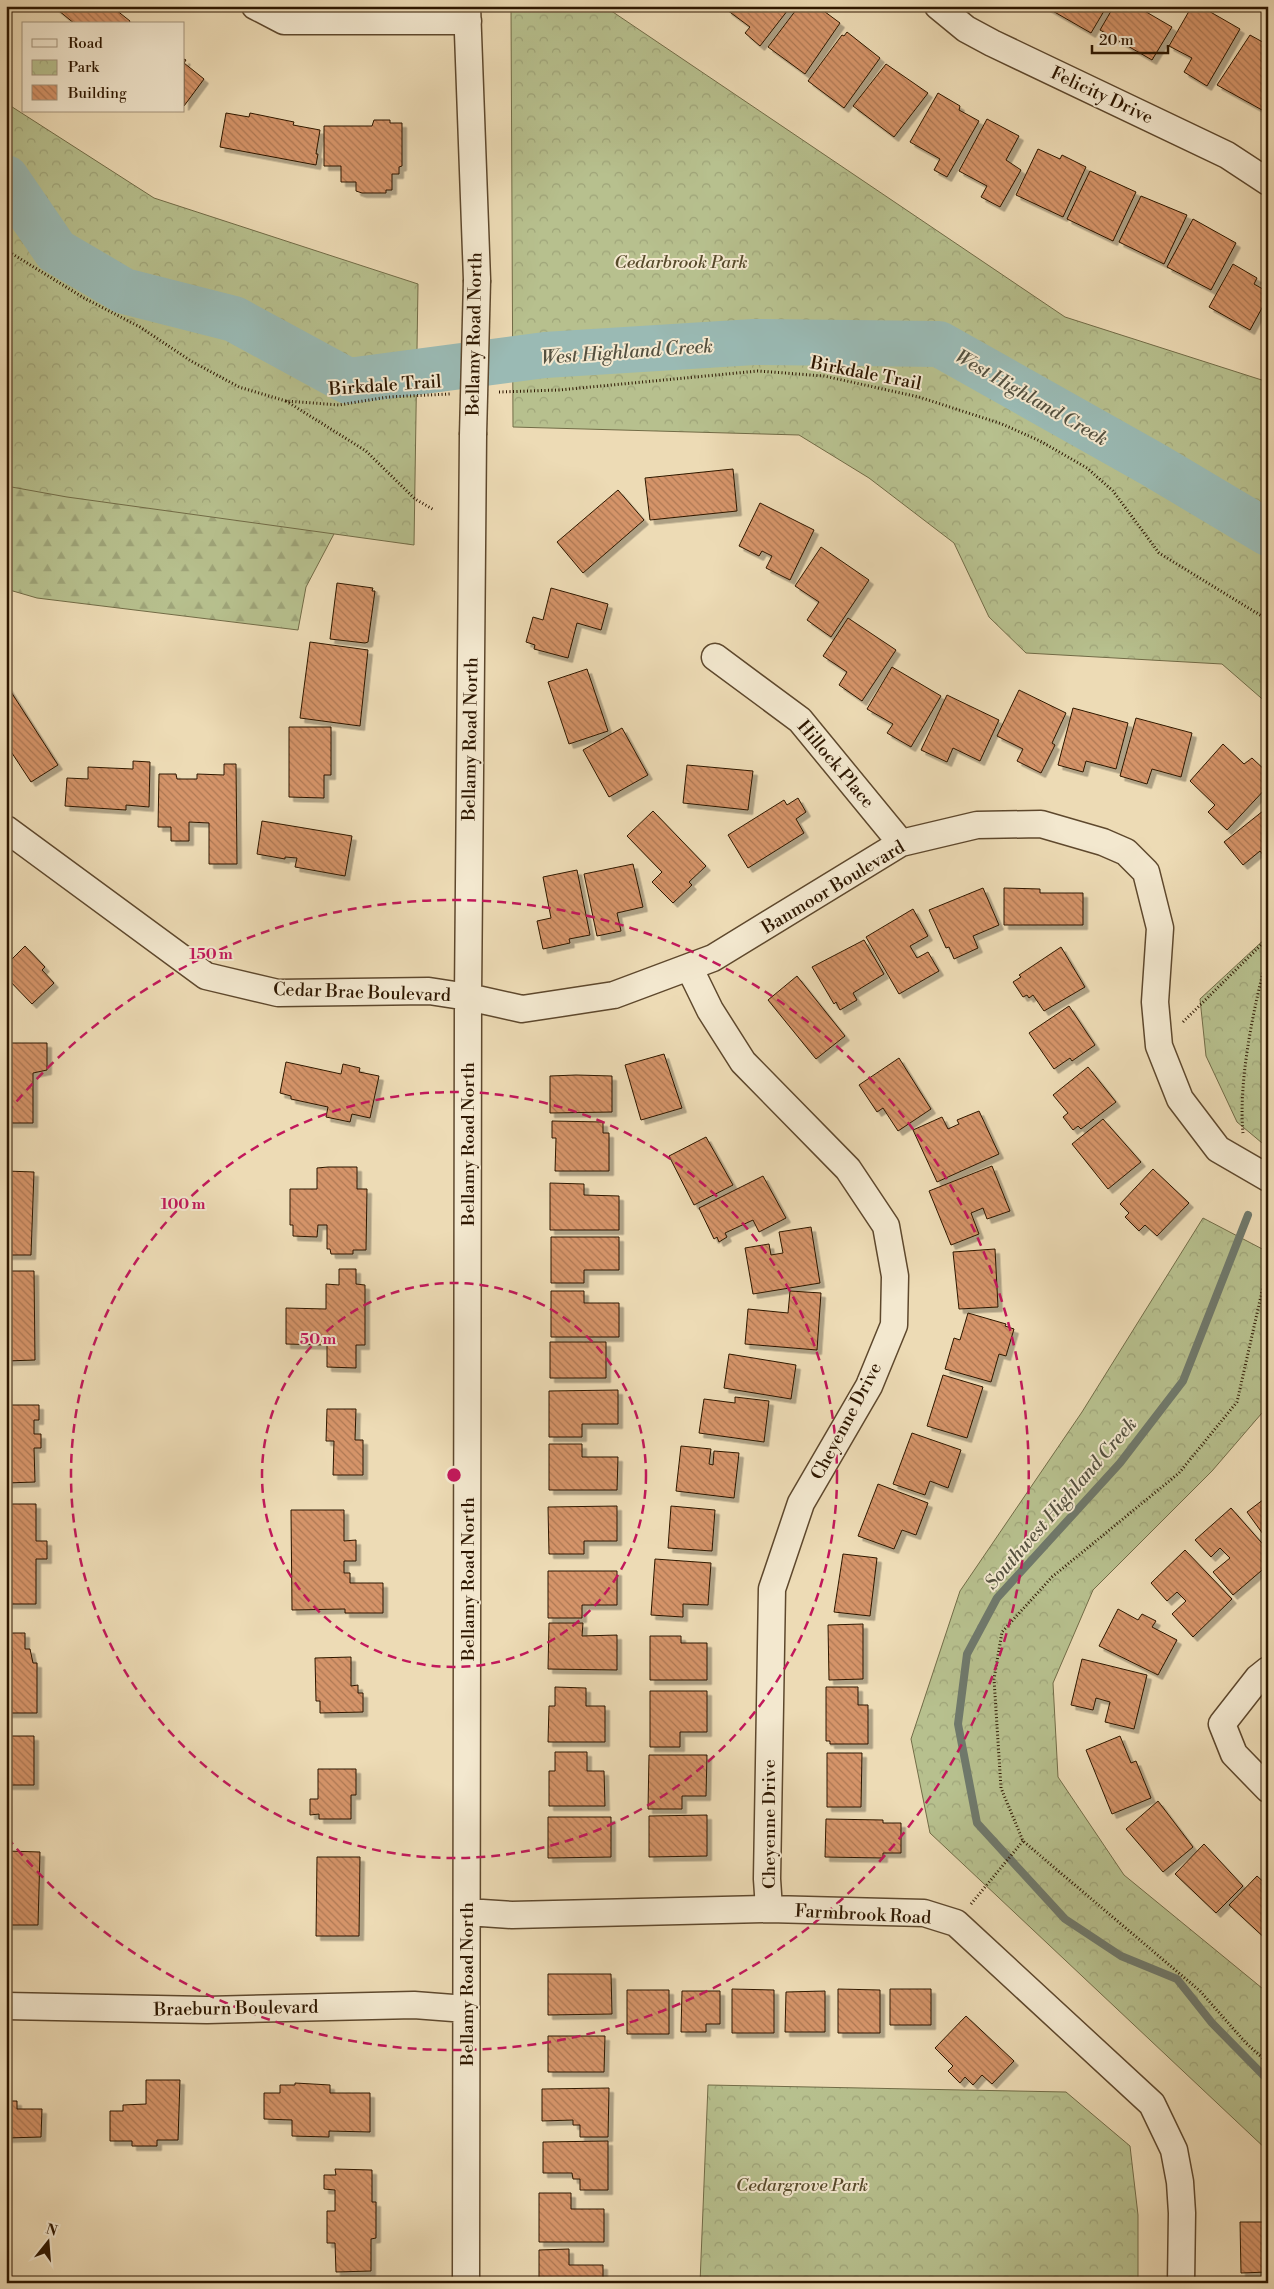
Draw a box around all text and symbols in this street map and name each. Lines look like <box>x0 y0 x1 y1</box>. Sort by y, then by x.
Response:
legend <box>22 22 185 112</box>
scale bar <box>1092 22 1168 54</box>
text: 20 m <box>1099 31 1134 50</box>
text: Road <box>68 34 103 53</box>
text: Park <box>68 58 100 77</box>
street label: Felicity Drive <box>1047 62 1157 129</box>
text: Building <box>67 84 127 103</box>
park label: Cedarbrook Park <box>614 251 748 274</box>
street label: Bellamy Road North <box>462 252 487 417</box>
water label: West Highland Creek <box>540 334 714 370</box>
water label: West Highland Creek <box>951 344 1112 451</box>
street label: Birkdale Trail <box>807 351 924 396</box>
street label: Birkdale Trail <box>327 370 443 401</box>
street label: Bellamy Road North <box>458 657 483 822</box>
street label: Hillock Place <box>792 715 879 813</box>
street label: Banmoor Boulevard <box>757 835 910 940</box>
text: 150 m <box>189 945 233 964</box>
street label: Cedar Brae Boulevard <box>273 978 452 1007</box>
street label: Bellamy Road North <box>457 1062 480 1227</box>
text: 100 m <box>161 1195 206 1214</box>
text: 50 m <box>300 1330 336 1349</box>
street label: Cheyenne Drive <box>806 1359 887 1484</box>
water label: Southwest Highland Creek <box>979 1412 1142 1595</box>
centre of rings <box>445 1466 463 1484</box>
street label: Bellamy Road North <box>457 1497 480 1662</box>
street label: Cheyenne Drive <box>758 1759 781 1889</box>
street label: Farmbrook Road <box>794 1899 933 1930</box>
street label: Bellamy Road North <box>456 1902 479 2067</box>
street label: Braeburn Boulevard <box>152 1996 319 2021</box>
park label: Cedargrove Park <box>736 2174 868 2197</box>
north arrow <box>22 2216 72 2266</box>
text: N <box>44 2220 59 2241</box>

